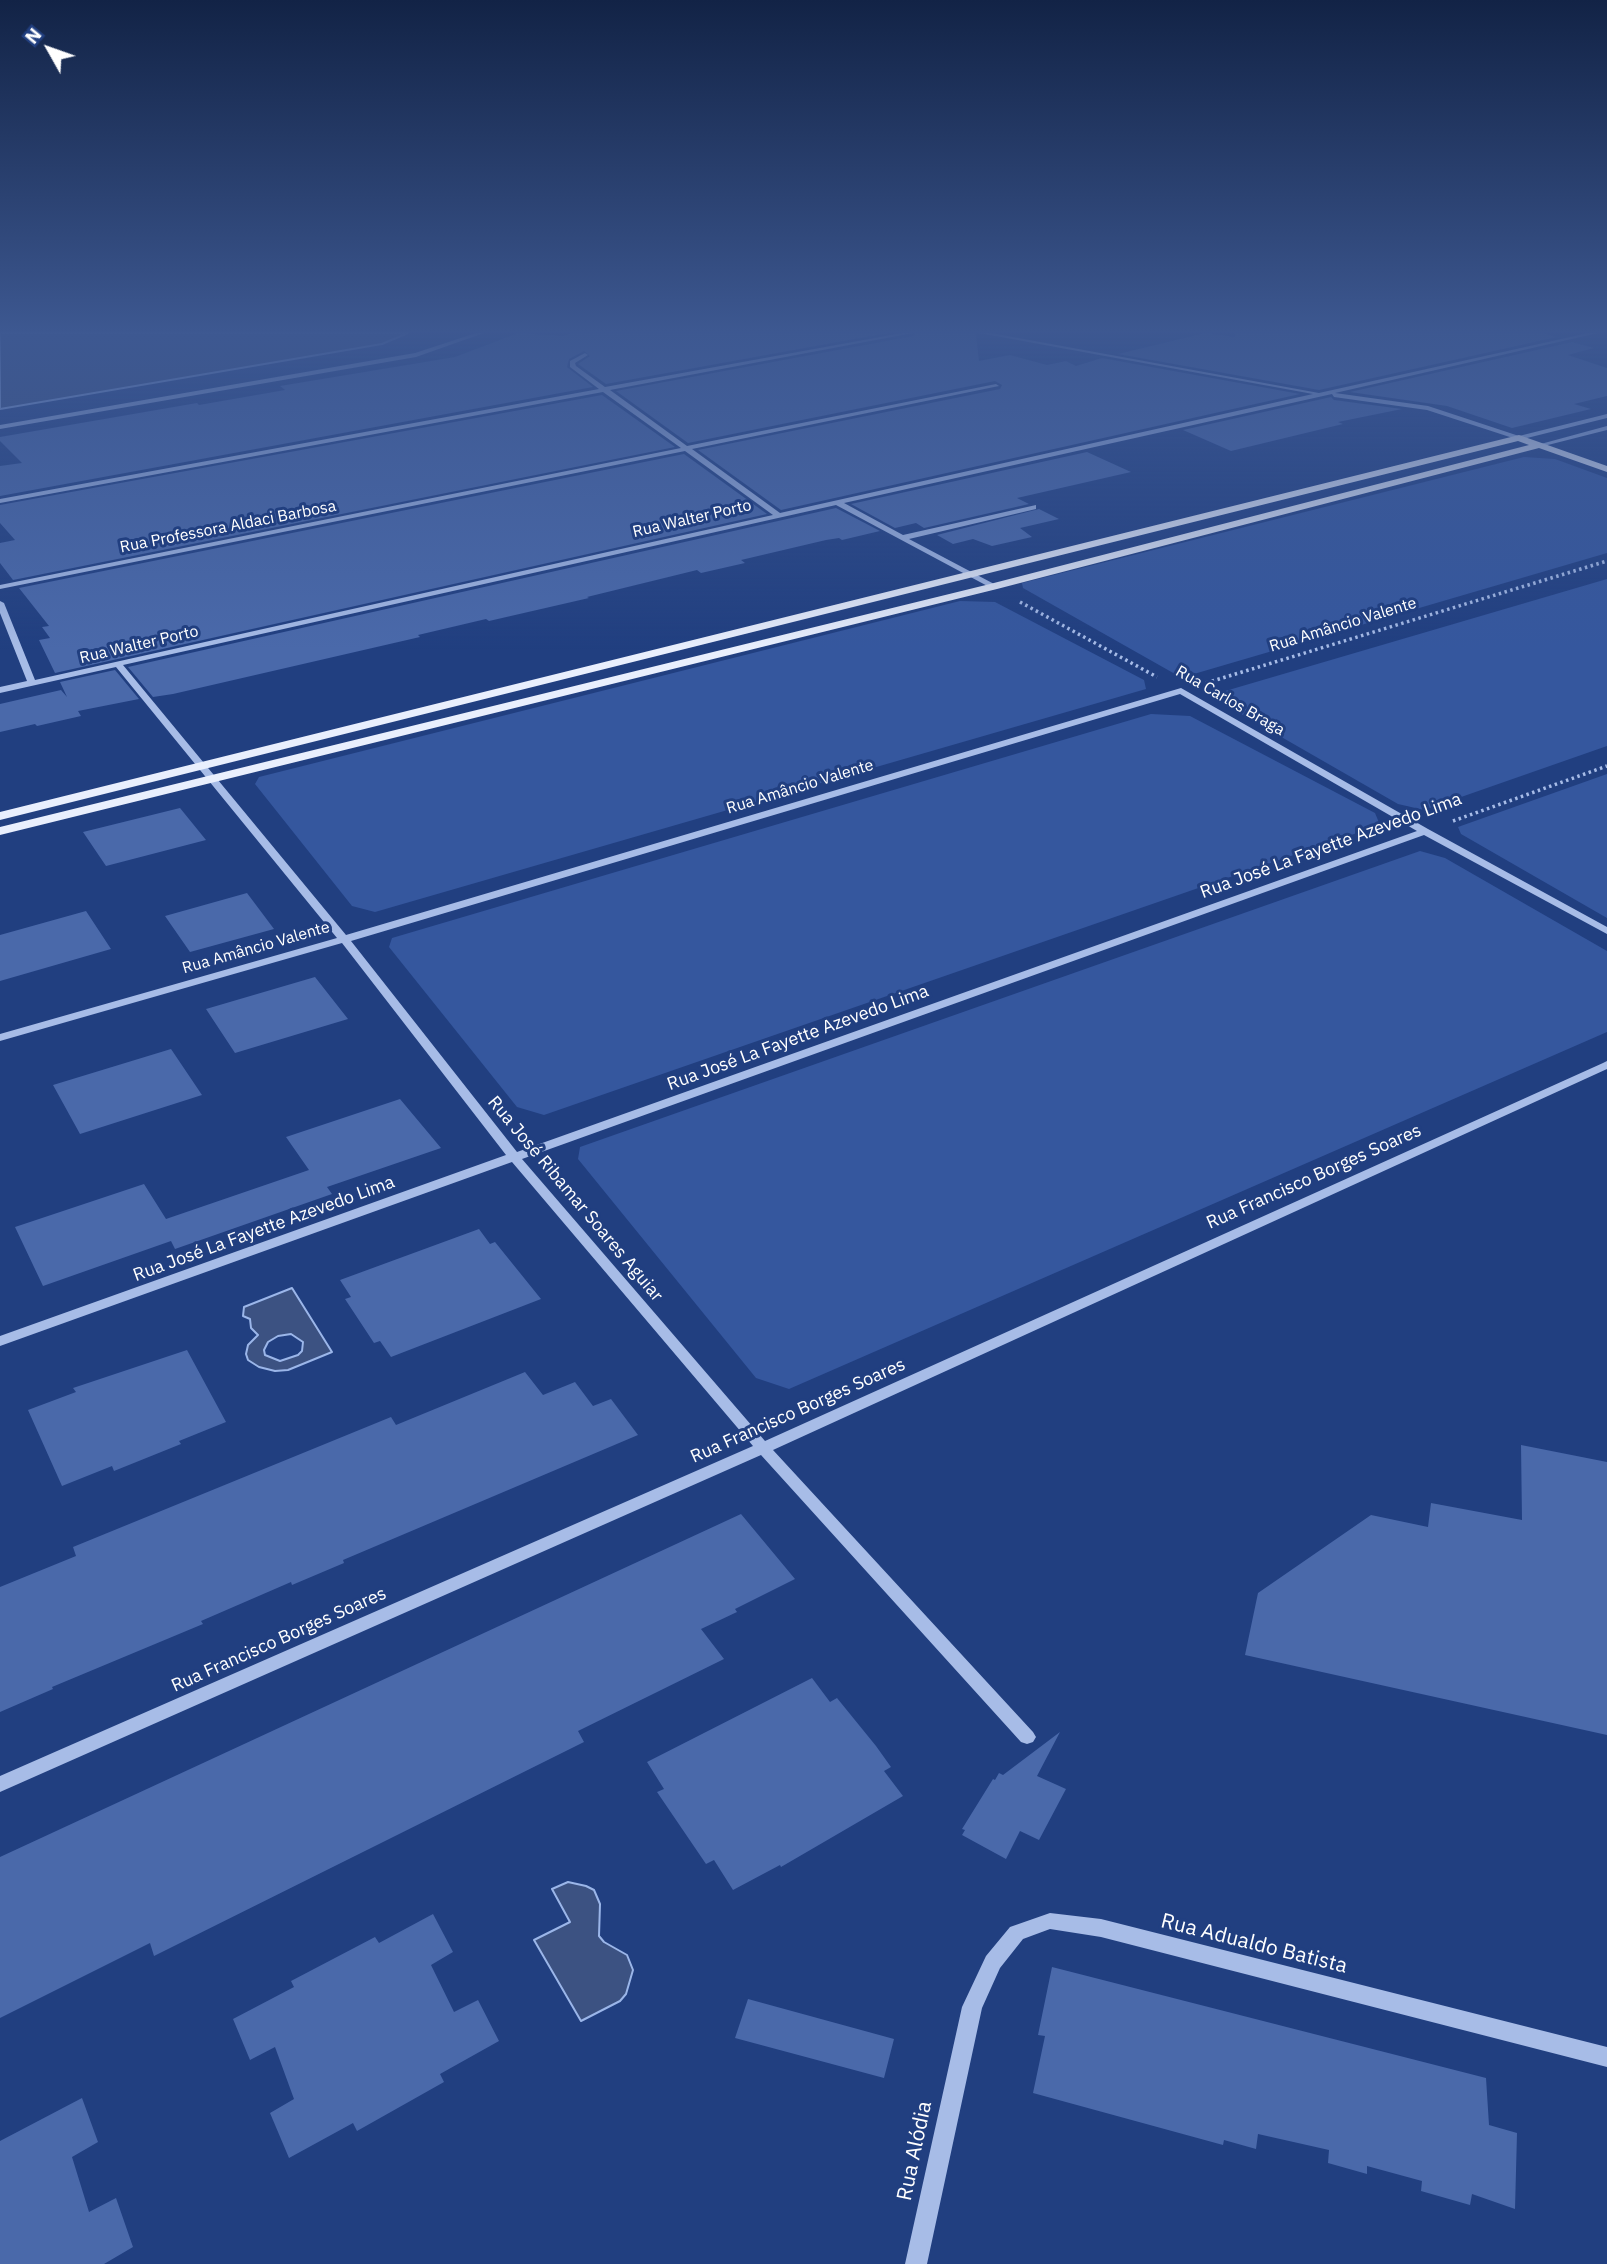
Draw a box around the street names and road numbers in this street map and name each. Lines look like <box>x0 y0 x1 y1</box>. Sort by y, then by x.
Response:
street label: Rua Walter Porto <box>631 496 753 542</box>
street label: Rua Professora Aldaci Barbosa <box>118 497 338 557</box>
street label: Rua Amâncio Valente <box>1267 594 1419 656</box>
street label: Rua Walter Porto <box>78 622 200 668</box>
street label: Rua Carlos Braga <box>1172 662 1288 740</box>
street label: Rua Amâncio Valente <box>724 756 876 818</box>
street label: Rua José La Fayette Azevedo Lima <box>1197 789 1465 903</box>
street label: Rua Amâncio Valente <box>180 918 332 978</box>
street label: Rua José La Fayette Azevedo Lima <box>664 981 932 1095</box>
street label: Rua José Ribamar Soares Aguiar <box>483 1092 667 1306</box>
street label: Rua Francisco Borges Soares <box>1203 1120 1425 1234</box>
street label: Rua José La Fayette Azevedo Lima <box>130 1172 398 1286</box>
street label: Rua Francisco Borges Soares <box>687 1354 909 1468</box>
street label: Rua Francisco Borges Soares <box>168 1583 390 1697</box>
street label: Rua Adualdo Batista <box>1158 1909 1350 1979</box>
street label: Rua Alódia <box>892 2099 938 2203</box>

